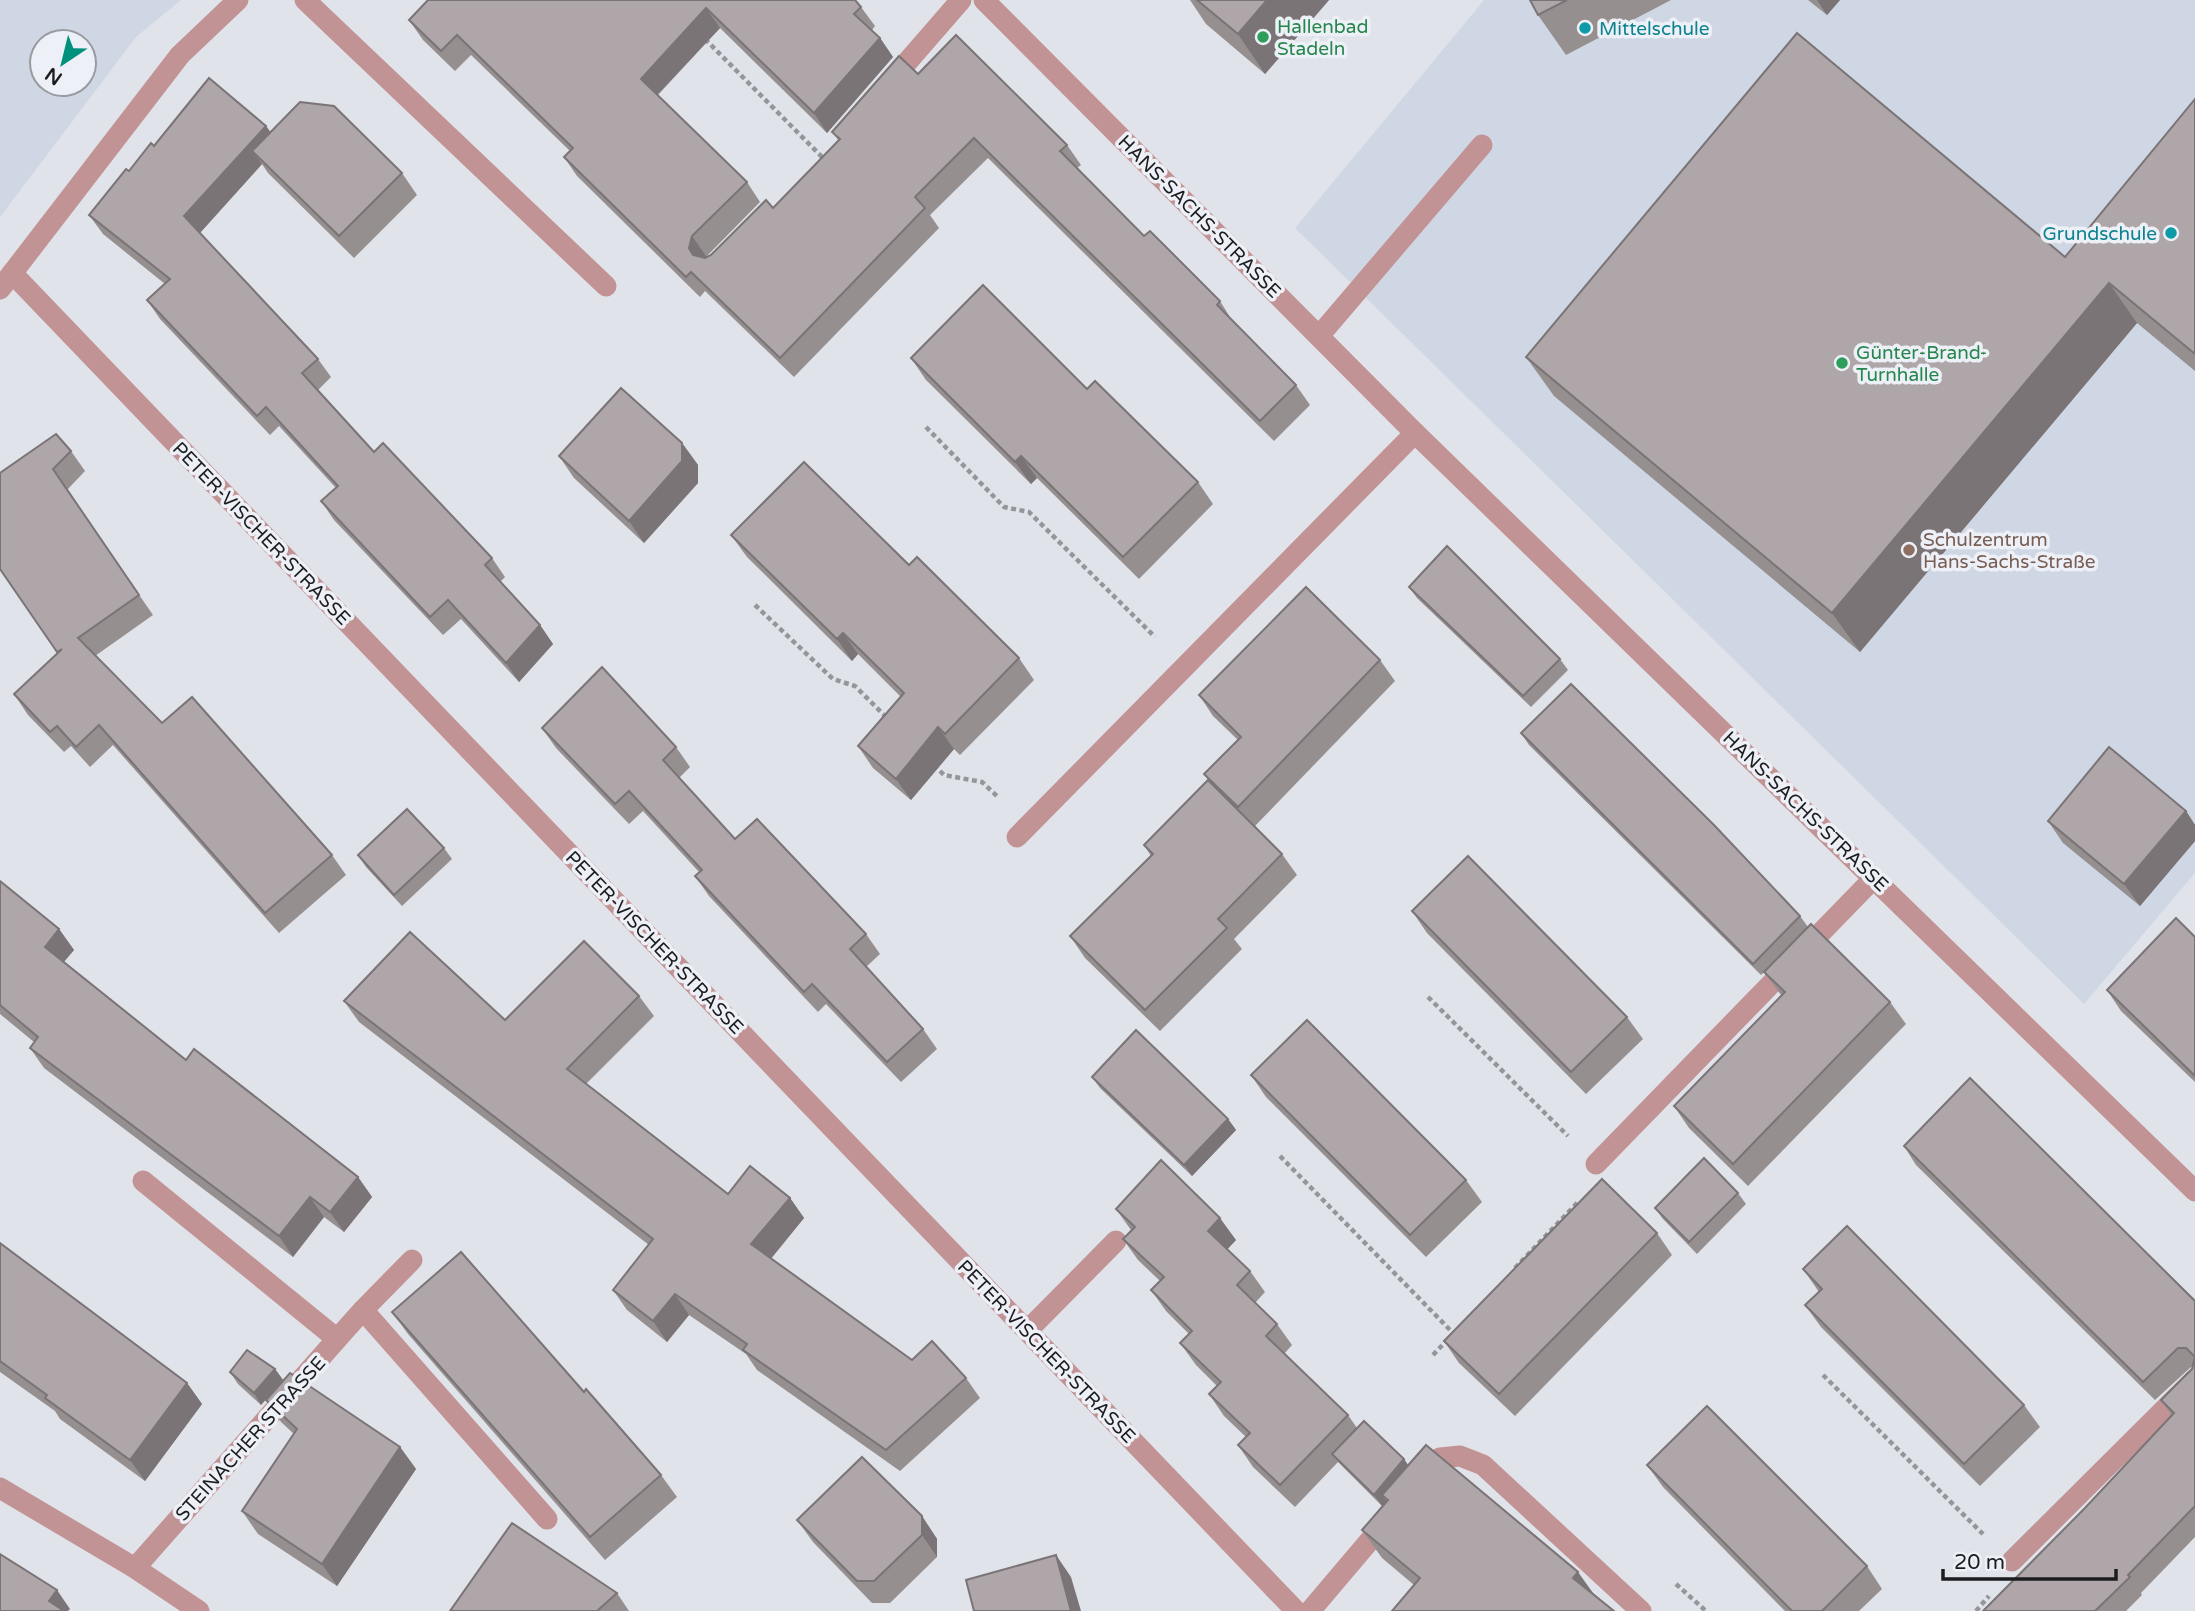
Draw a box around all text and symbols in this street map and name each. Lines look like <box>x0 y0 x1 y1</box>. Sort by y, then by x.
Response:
place label: Hallenbad Stadeln <box>1277 16 1368 60</box>
place label: Mittelschule <box>1599 18 1710 40</box>
marker: Mittelschule <box>1577 20 1593 36</box>
north arrow <box>28 28 98 98</box>
marker: Hallenbad Stadeln <box>1255 29 1271 45</box>
text: N <box>41 63 66 89</box>
street label: HANS-SACHS-STRASSE <box>1113 131 1285 303</box>
place label: Grundschule <box>2042 223 2157 245</box>
marker: Grundschule <box>2163 225 2179 241</box>
place label: Günter-Brand- Turnhalle <box>1856 342 1987 386</box>
marker: Günter-Brand- Turnhalle <box>1834 355 1850 371</box>
street label: PETER-VISCHER-STRASSE <box>168 438 355 630</box>
place label: Schulzentrum Hans-Sachs-Straße <box>1923 529 2096 573</box>
marker: Schulzentrum Hans-Sachs-Straße <box>1901 542 1917 558</box>
street label: HANS-SACHS-STRASSE <box>1718 727 1892 896</box>
street label: PETER-VISCHER-STRASSE <box>561 847 748 1039</box>
street label: PETER-VISCHER-STRASSE <box>953 1256 1140 1448</box>
street label: STEINACHER STRASSE <box>171 1352 330 1525</box>
scale bar <box>1943 1538 2116 1582</box>
text: 20 m <box>1954 1550 2005 1575</box>

